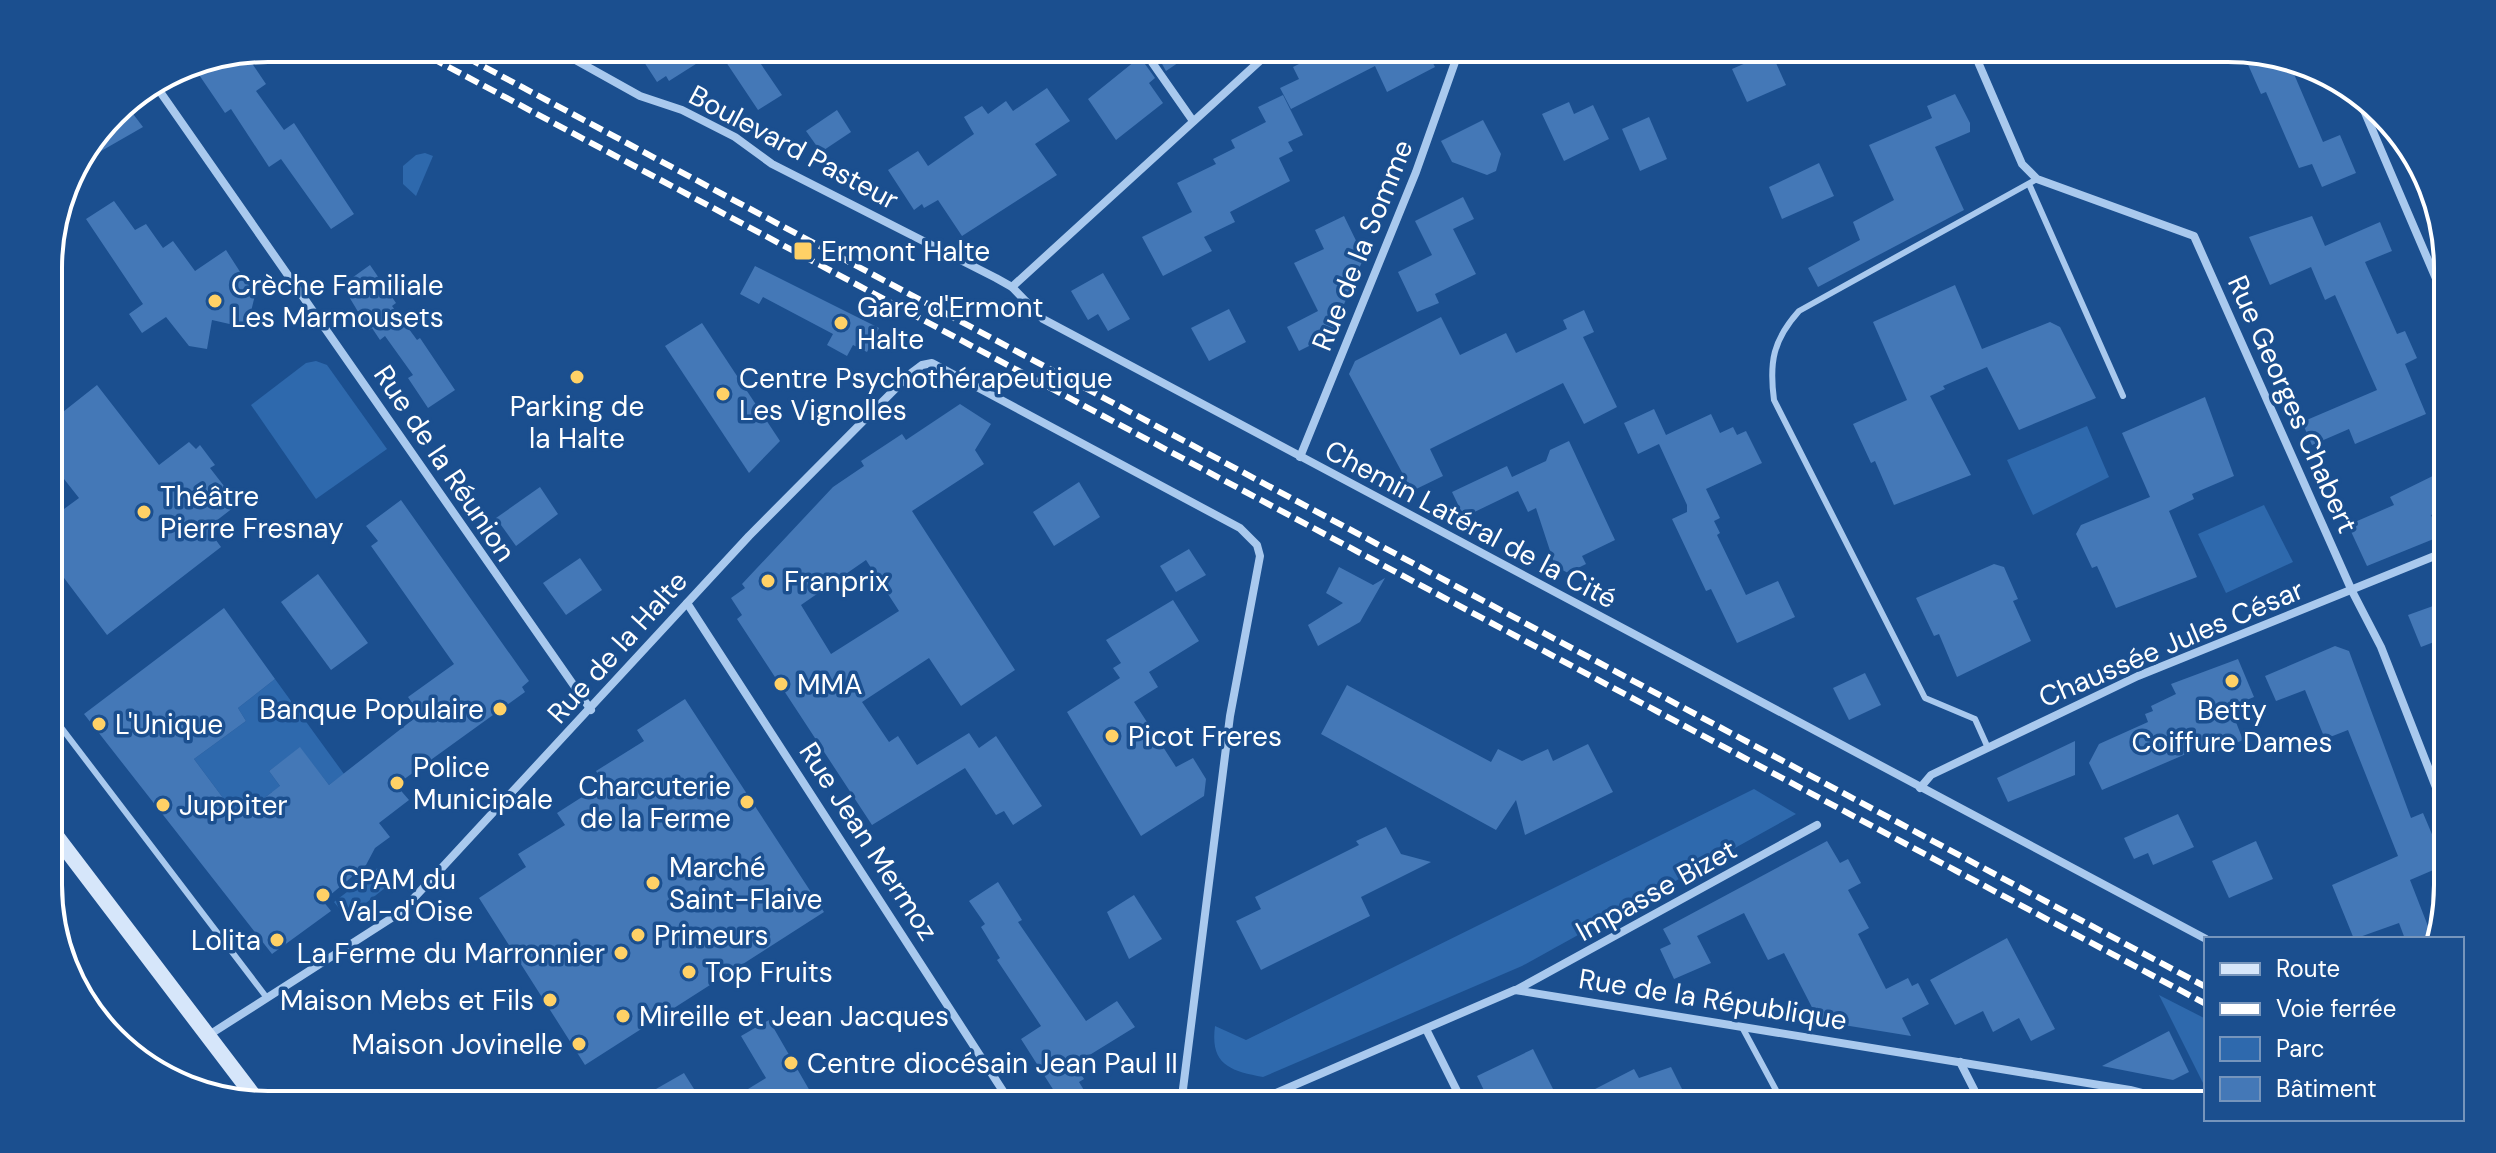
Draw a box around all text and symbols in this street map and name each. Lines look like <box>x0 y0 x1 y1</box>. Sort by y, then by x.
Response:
street label: Boulevard Pasteur <box>682 77 905 218</box>
street label: Rue de la Somme <box>1303 134 1422 356</box>
place label: Ermont Halte <box>821 233 990 270</box>
marker: Ermont Halte <box>792 240 814 262</box>
place label: Crèche Familiale Les Marmousets <box>231 267 444 336</box>
street label: Rue Georges Chabert <box>2219 269 2366 539</box>
place label: Gare d'Ermont Halte <box>857 289 1043 358</box>
marker: Crèche Familiale Les Marmousets <box>206 292 224 310</box>
marker: Gare d'Ermont Halte <box>832 314 850 332</box>
street label: Rue de la Réunion <box>365 358 524 569</box>
place label: Centre Psychothérapeutique Les Vignolles <box>739 360 1113 429</box>
marker: Parking de la Halte <box>568 368 586 386</box>
marker: Centre Psychothérapeutique Les Vignolles <box>714 385 732 403</box>
place label: Parking de la Halte <box>510 388 644 457</box>
street label: Chemin Latéral de la Cité <box>1318 432 1623 617</box>
place label: Théâtre Pierre Fresnay <box>160 478 344 547</box>
marker: Théâtre Pierre Fresnay <box>135 503 153 521</box>
street label: Rue de la Halte <box>539 563 696 731</box>
place label: Franprix <box>784 563 889 600</box>
street label: Chaussée Jules César <box>2033 571 2309 716</box>
marker: Franprix <box>759 572 777 590</box>
place label: MMA <box>797 666 863 703</box>
marker: Betty Coiffure Dames <box>2223 672 2241 690</box>
marker: MMA <box>772 675 790 693</box>
place label: Banque Populaire <box>259 691 484 728</box>
place label: Betty Coiffure Dames <box>2131 692 2333 761</box>
marker: Banque Populaire <box>491 700 509 718</box>
place label: L'Unique <box>115 706 223 743</box>
marker: L'Unique <box>90 715 108 733</box>
place label: Picot Freres <box>1128 718 1282 755</box>
marker: Picot Freres <box>1103 727 1121 745</box>
street label: Rue Jean Mermoz <box>791 735 946 947</box>
place label: Police Municipale <box>413 749 553 818</box>
place label: Charcuterie de la Ferme <box>578 768 731 837</box>
marker: Police Municipale <box>388 774 406 792</box>
place label: Juppiter <box>179 787 288 824</box>
marker: Charcuterie de la Ferme <box>738 793 756 811</box>
marker: Juppiter <box>154 796 172 814</box>
street label: Impasse Bizet <box>1569 831 1743 950</box>
place label: Marché Saint-Flaive <box>669 849 823 918</box>
place label: CPAM du Val-d'Oise <box>339 861 473 930</box>
marker: Marché Saint-Flaive <box>644 874 662 892</box>
marker: CPAM du Val-d'Oise <box>314 886 332 904</box>
place label: Primeurs <box>654 917 769 954</box>
place label: Lolita <box>191 922 261 959</box>
marker: Primeurs <box>629 926 647 944</box>
marker: Lolita <box>268 931 286 949</box>
place label: La Ferme du Marronnier <box>297 935 605 972</box>
legend <box>2204 937 2464 1121</box>
marker: La Ferme du Marronnier <box>612 944 630 962</box>
text: Route <box>2276 953 2340 984</box>
place label: Top Fruits <box>705 954 833 991</box>
street label: Rue de la République <box>1576 960 1850 1039</box>
marker: Top Fruits <box>680 963 698 981</box>
place label: Maison Mebs et Fils <box>280 982 534 1019</box>
marker: Maison Mebs et Fils <box>541 991 559 1009</box>
text: Voie ferrée <box>2276 993 2396 1024</box>
place label: Mireille et Jean Jacques <box>639 998 949 1035</box>
marker: Mireille et Jean Jacques <box>614 1007 632 1025</box>
place label: Maison Jovinelle <box>352 1026 563 1063</box>
text: Parc <box>2276 1033 2325 1064</box>
marker: Maison Jovinelle <box>570 1035 588 1053</box>
place label: Centre diocésain Jean Paul II <box>807 1045 1178 1082</box>
marker: Centre diocésain Jean Paul II <box>782 1054 800 1072</box>
text: Bâtiment <box>2276 1073 2377 1104</box>

